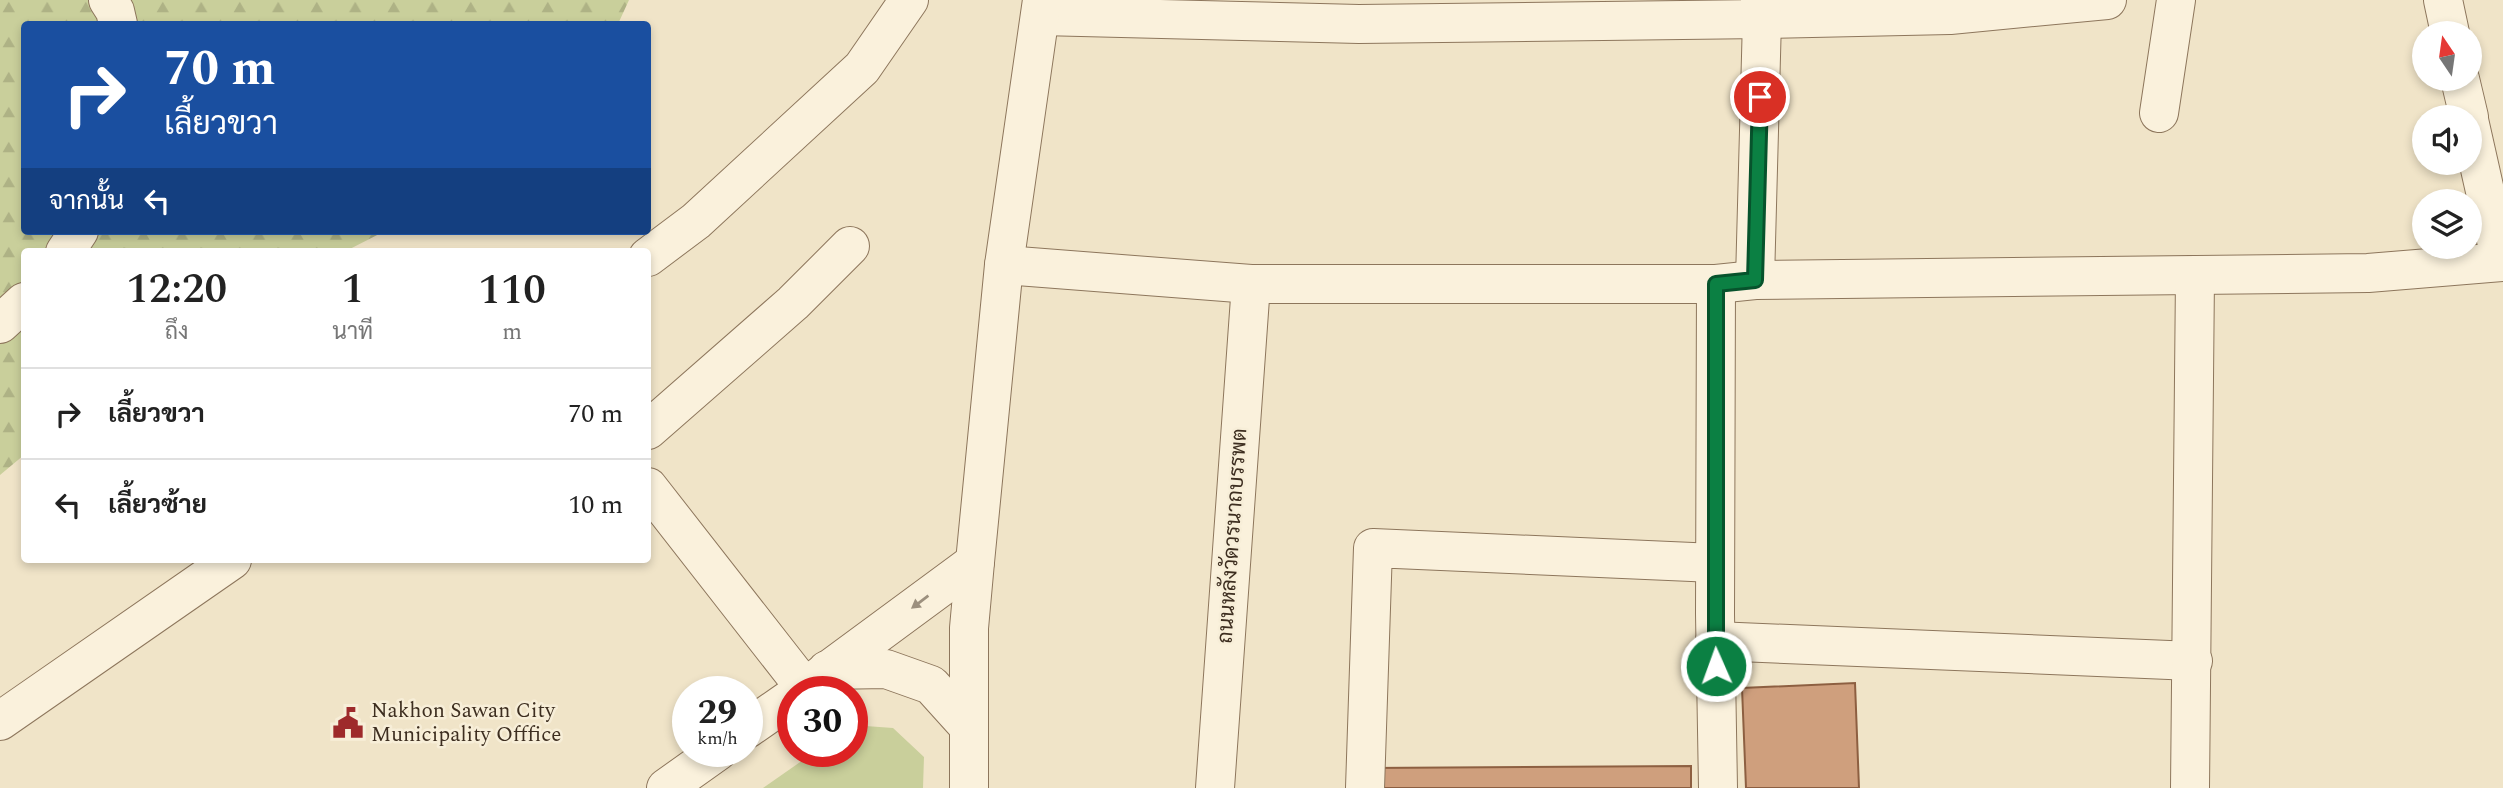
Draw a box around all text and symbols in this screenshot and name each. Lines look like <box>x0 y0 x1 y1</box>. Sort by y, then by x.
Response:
north arrow <box>2412 21 2482 91</box>
map controls <box>2412 21 2482 259</box>
text: 70 m <box>164 32 275 107</box>
icon: right <box>49 49 140 140</box>
pin <box>1730 67 1790 127</box>
icon: arrive <box>1741 78 1779 116</box>
text: เลี้ยวขวา <box>164 100 278 149</box>
button: sound <box>2412 105 2482 175</box>
text: จากนั้น <box>49 181 124 221</box>
icon: left <box>138 182 176 220</box>
button: layers <box>2412 189 2482 259</box>
text: 12:20 <box>126 258 227 321</box>
text: 1 <box>341 258 364 321</box>
text: 110 <box>478 259 546 322</box>
text: ถึง <box>165 315 189 350</box>
text: นาที <box>332 315 373 350</box>
text: m <box>502 315 522 350</box>
text: เลี้ยวขวา <box>108 394 205 434</box>
text: 70 m <box>568 394 623 434</box>
icon: right <box>49 395 87 433</box>
street label: ถนนหลังวัดวรนาถบรรพต <box>1210 427 1256 645</box>
text: เลี้ยวซ้าย <box>108 485 207 525</box>
text: 10 m <box>568 485 623 525</box>
icon: left <box>49 486 87 524</box>
one-way arrow <box>910 595 929 609</box>
position arrow <box>1679 629 1753 703</box>
speed limit sign: 30 <box>777 676 868 767</box>
text: 29 <box>698 686 737 739</box>
place label: Nakhon Sawan City Municipality Offfice <box>371 695 561 751</box>
public building icon: Nakhon Sawan City Municipality Offfice <box>331 706 365 740</box>
text: km/h <box>697 725 738 752</box>

